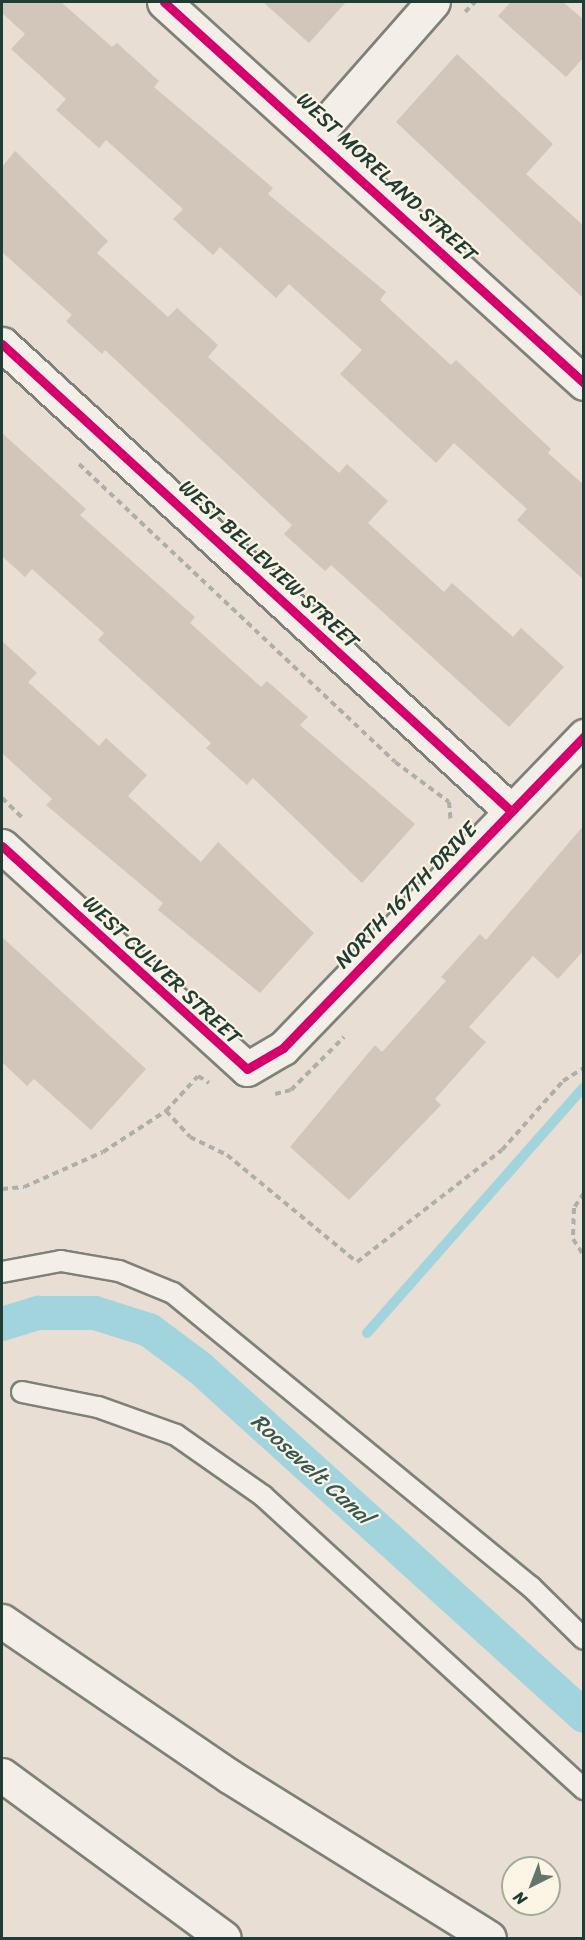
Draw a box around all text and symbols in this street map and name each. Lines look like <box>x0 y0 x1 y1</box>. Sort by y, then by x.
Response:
street label: WEST MORELAND STREET <box>291 86 483 268</box>
street label: WEST BELLEVIEW STREET <box>174 474 364 654</box>
street label: NORTH 167TH DRIVE <box>329 816 483 974</box>
street label: WEST CULVER STREET <box>77 890 247 1050</box>
water label: Roosevelt Canal <box>246 1408 378 1530</box>
north arrow <box>501 1856 561 1916</box>
text: N <box>506 1884 534 1913</box>

